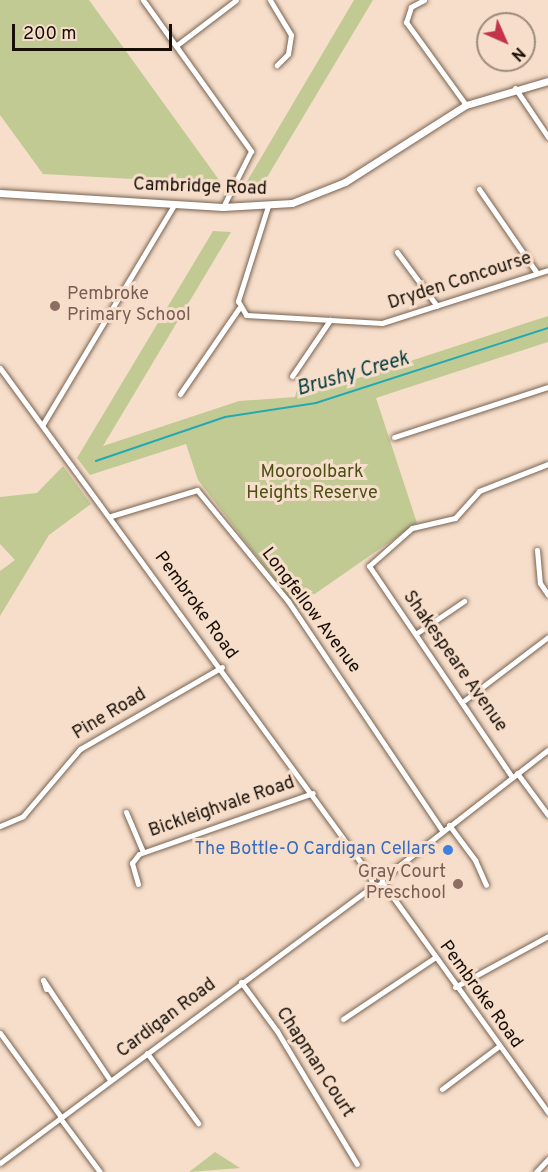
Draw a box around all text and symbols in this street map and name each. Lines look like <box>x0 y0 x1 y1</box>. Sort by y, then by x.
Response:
scale bar <box>15 12 176 50</box>
north arrow <box>476 12 536 72</box>
text: 200 m <box>23 23 76 46</box>
text: N <box>506 42 528 64</box>
street label: Cambridge Road <box>133 175 267 201</box>
street label: Dryden Concourse <box>386 249 534 315</box>
place label: Pembroke Primary School <box>67 285 191 328</box>
marker: Pembroke Primary School <box>48 299 62 313</box>
water label: Brushy Creek <box>294 348 412 402</box>
park label: Mooroolbark Heights Reserve <box>246 463 378 506</box>
street label: Longfellow Avenue <box>256 544 364 678</box>
street label: Pembroke Road <box>149 548 241 664</box>
street label: Shakespeare Avenue <box>397 587 511 737</box>
street label: Pine Road <box>69 685 151 745</box>
street label: Bickleighvale Road <box>146 773 298 843</box>
place label: The Bottle-O Cardigan Cellars <box>195 839 436 861</box>
marker: The Bottle-O Cardigan Cellars <box>441 843 455 857</box>
place label: Gray Court Preschool <box>358 863 446 906</box>
marker: Gray Court Preschool <box>451 877 465 891</box>
street label: Pembroke Road <box>434 937 526 1053</box>
street label: Cardigan Road <box>113 975 221 1063</box>
street label: Chapman Court <box>270 1004 358 1122</box>

